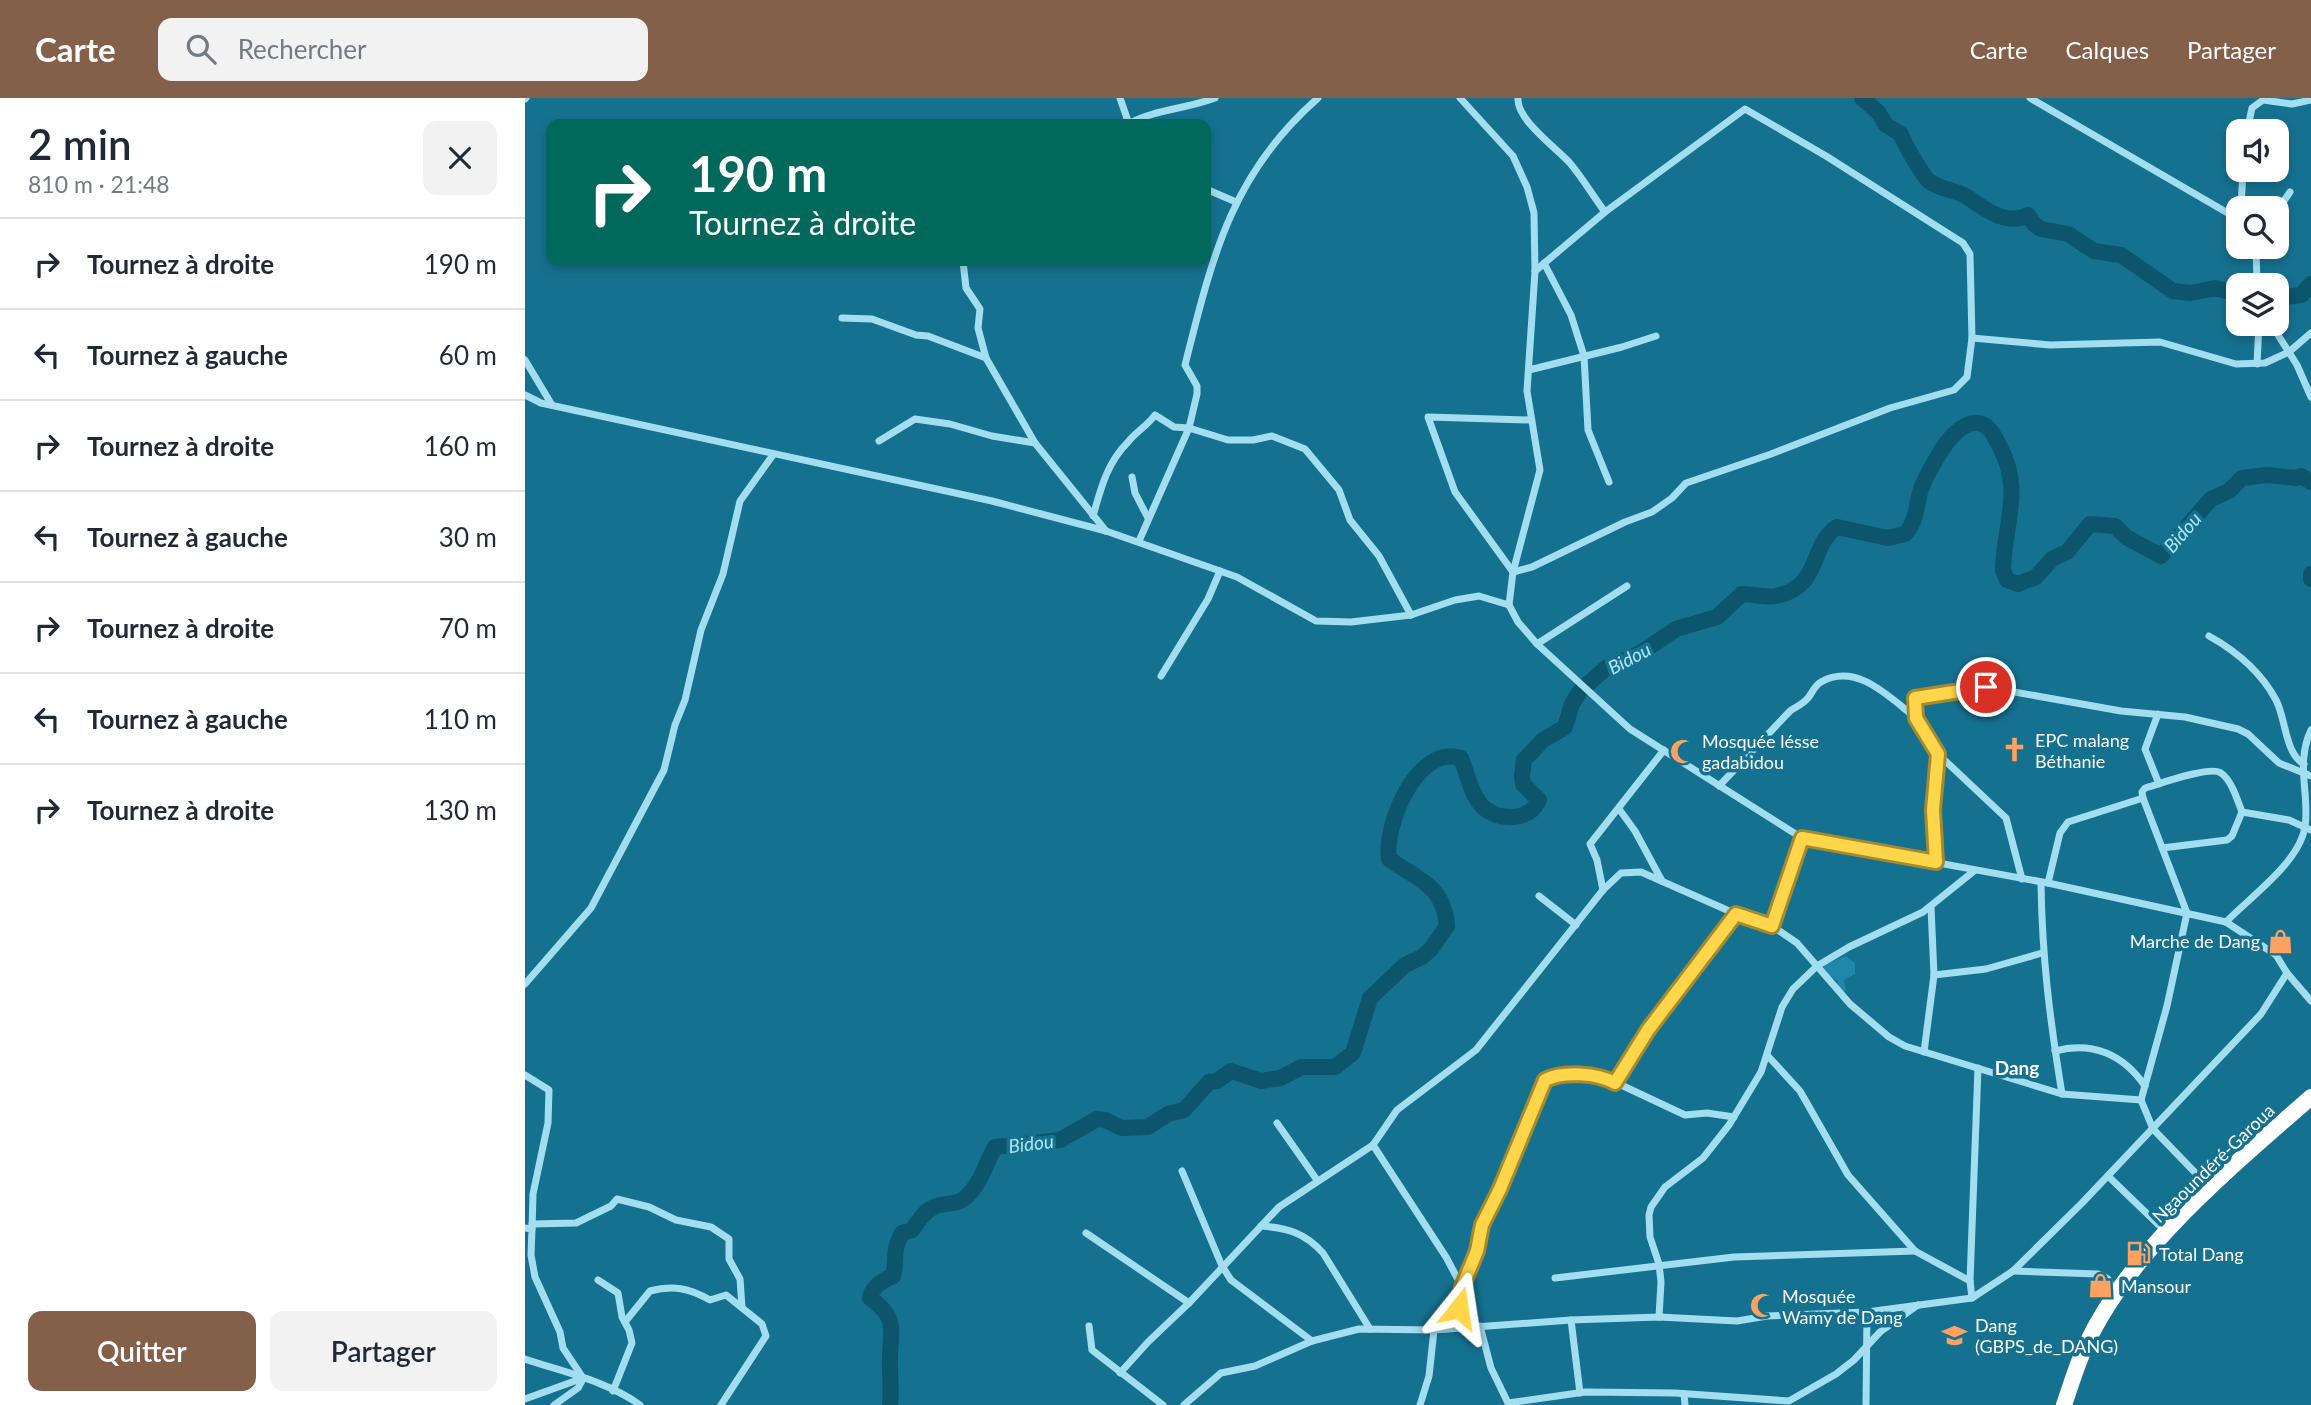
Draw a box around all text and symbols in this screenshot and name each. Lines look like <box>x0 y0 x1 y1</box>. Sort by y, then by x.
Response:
search box <box>158 18 648 81</box>
text: Carte <box>35 29 116 69</box>
icon: search <box>182 30 220 68</box>
text: Rechercher <box>238 33 367 65</box>
text: Carte <box>1970 35 2028 64</box>
text: Calques <box>2066 35 2149 64</box>
text: Partager <box>2187 35 2276 64</box>
text: 2 min <box>28 119 132 169</box>
map controls <box>2226 119 2289 336</box>
button: sound <box>2226 119 2289 182</box>
button: close <box>423 121 497 195</box>
text: 190 m <box>689 144 827 202</box>
icon: right <box>574 147 665 238</box>
text: 810 m · 21:48 <box>28 170 170 198</box>
button: search <box>2226 196 2289 259</box>
text: Tournez à droite <box>689 203 916 242</box>
icon: right <box>28 245 66 283</box>
text: Tournez à droite <box>87 248 274 280</box>
text: 190 m <box>424 248 497 280</box>
button: layers <box>2226 273 2289 336</box>
icon: left <box>28 336 66 374</box>
text: Tournez à gauche <box>87 339 288 371</box>
text: 60 m <box>439 339 497 371</box>
icon: right <box>28 427 66 465</box>
text: Tournez à droite <box>87 430 274 462</box>
text: 160 m <box>424 430 497 462</box>
water label: Bidou <box>2158 507 2206 557</box>
icon: left <box>28 518 66 556</box>
text: Tournez à gauche <box>87 521 288 553</box>
text: 30 m <box>439 521 497 553</box>
icon: right <box>28 609 66 647</box>
text: Tournez à droite <box>87 612 274 644</box>
text: 70 m <box>439 612 497 644</box>
water label: Bidou <box>1603 637 1655 679</box>
pin <box>1956 657 2016 717</box>
icon: arrive <box>1967 668 2005 706</box>
icon: left <box>28 700 66 738</box>
text: Tournez à gauche <box>87 703 288 735</box>
text: 110 m <box>424 703 497 735</box>
place label: EPC malang Béthanie <box>2035 729 2129 772</box>
place label: Mosquée lésse gadabidou <box>1702 730 1819 773</box>
church icon: EPC malang Béthanie <box>2001 736 2029 764</box>
mosque icon: Mosquée lésse gadabidou <box>1668 737 1696 765</box>
icon: right <box>28 791 66 829</box>
text: Tournez à droite <box>87 794 274 826</box>
text: 130 m <box>424 794 497 826</box>
shop icon: Marche de Dang <box>2266 927 2294 955</box>
place label: Marche de Dang <box>2130 930 2260 952</box>
district label: Dang <box>1995 1056 2039 1079</box>
street label: Ngaoundéré-Garoua <box>2147 1099 2279 1227</box>
water label: Bidou <box>1007 1129 1055 1157</box>
fuel station icon: Total Dang <box>2125 1240 2153 1268</box>
place label: Total Dang <box>2159 1243 2244 1265</box>
position arrow <box>1422 1271 1496 1345</box>
shop icon: Mansour <box>2087 1272 2115 1300</box>
place label: Mansour <box>2121 1275 2191 1297</box>
place label: Mosquée Wamy de Dang <box>1782 1285 1903 1328</box>
mosque icon: Mosquée Wamy de Dang <box>1748 1292 1776 1320</box>
button: Quitter <box>28 1311 256 1391</box>
button: Partager <box>270 1311 497 1391</box>
place label: Dang (GBPS_de_DANG) <box>1975 1314 2118 1357</box>
school or university icon: Dang (GBPS_de_DANG) <box>1941 1321 1969 1349</box>

